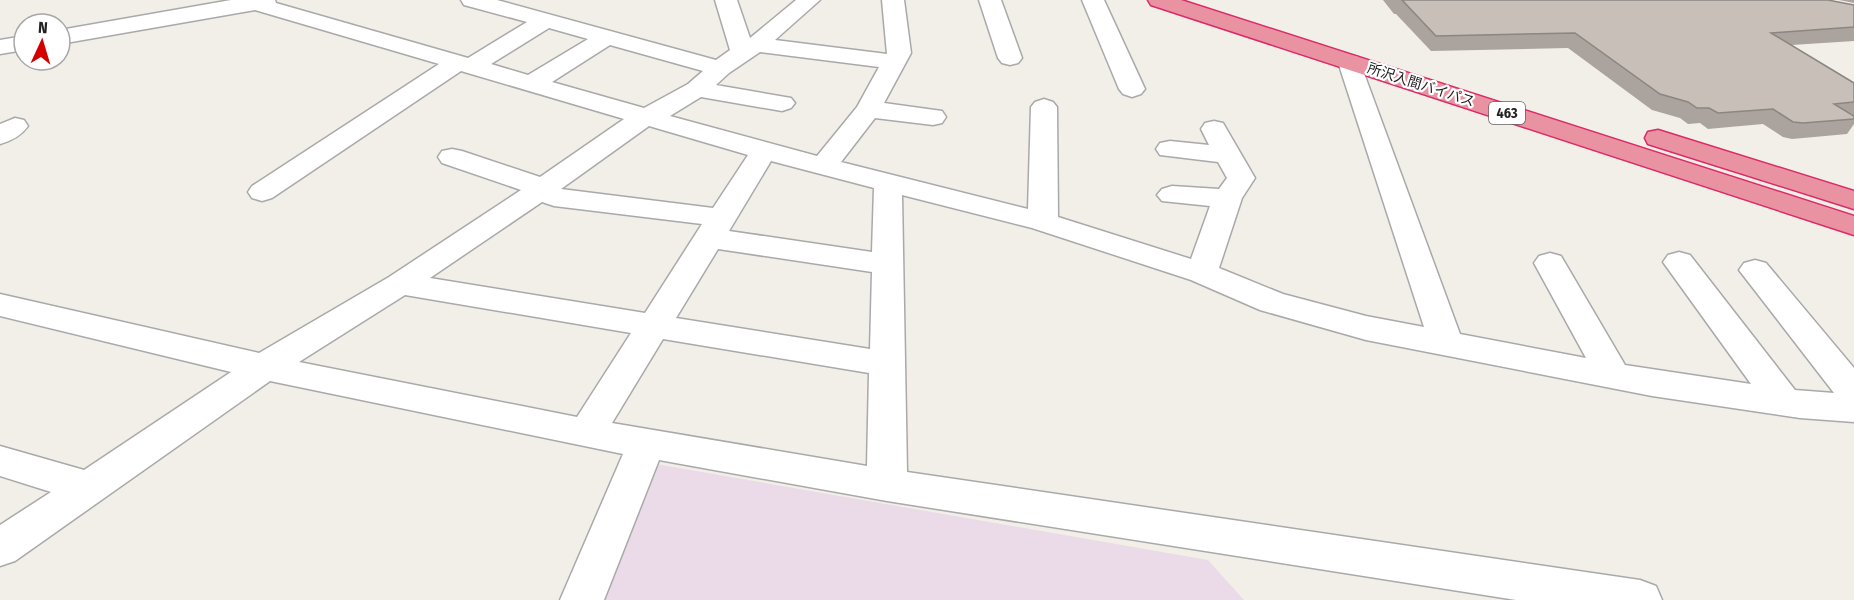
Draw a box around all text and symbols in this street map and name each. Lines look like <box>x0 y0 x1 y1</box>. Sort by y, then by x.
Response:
north arrow <box>12 12 72 72</box>
text: N <box>38 18 48 37</box>
street label: 所沢入間バイパス <box>1365 60 1477 110</box>
road number: 463 <box>1489 102 1525 124</box>

